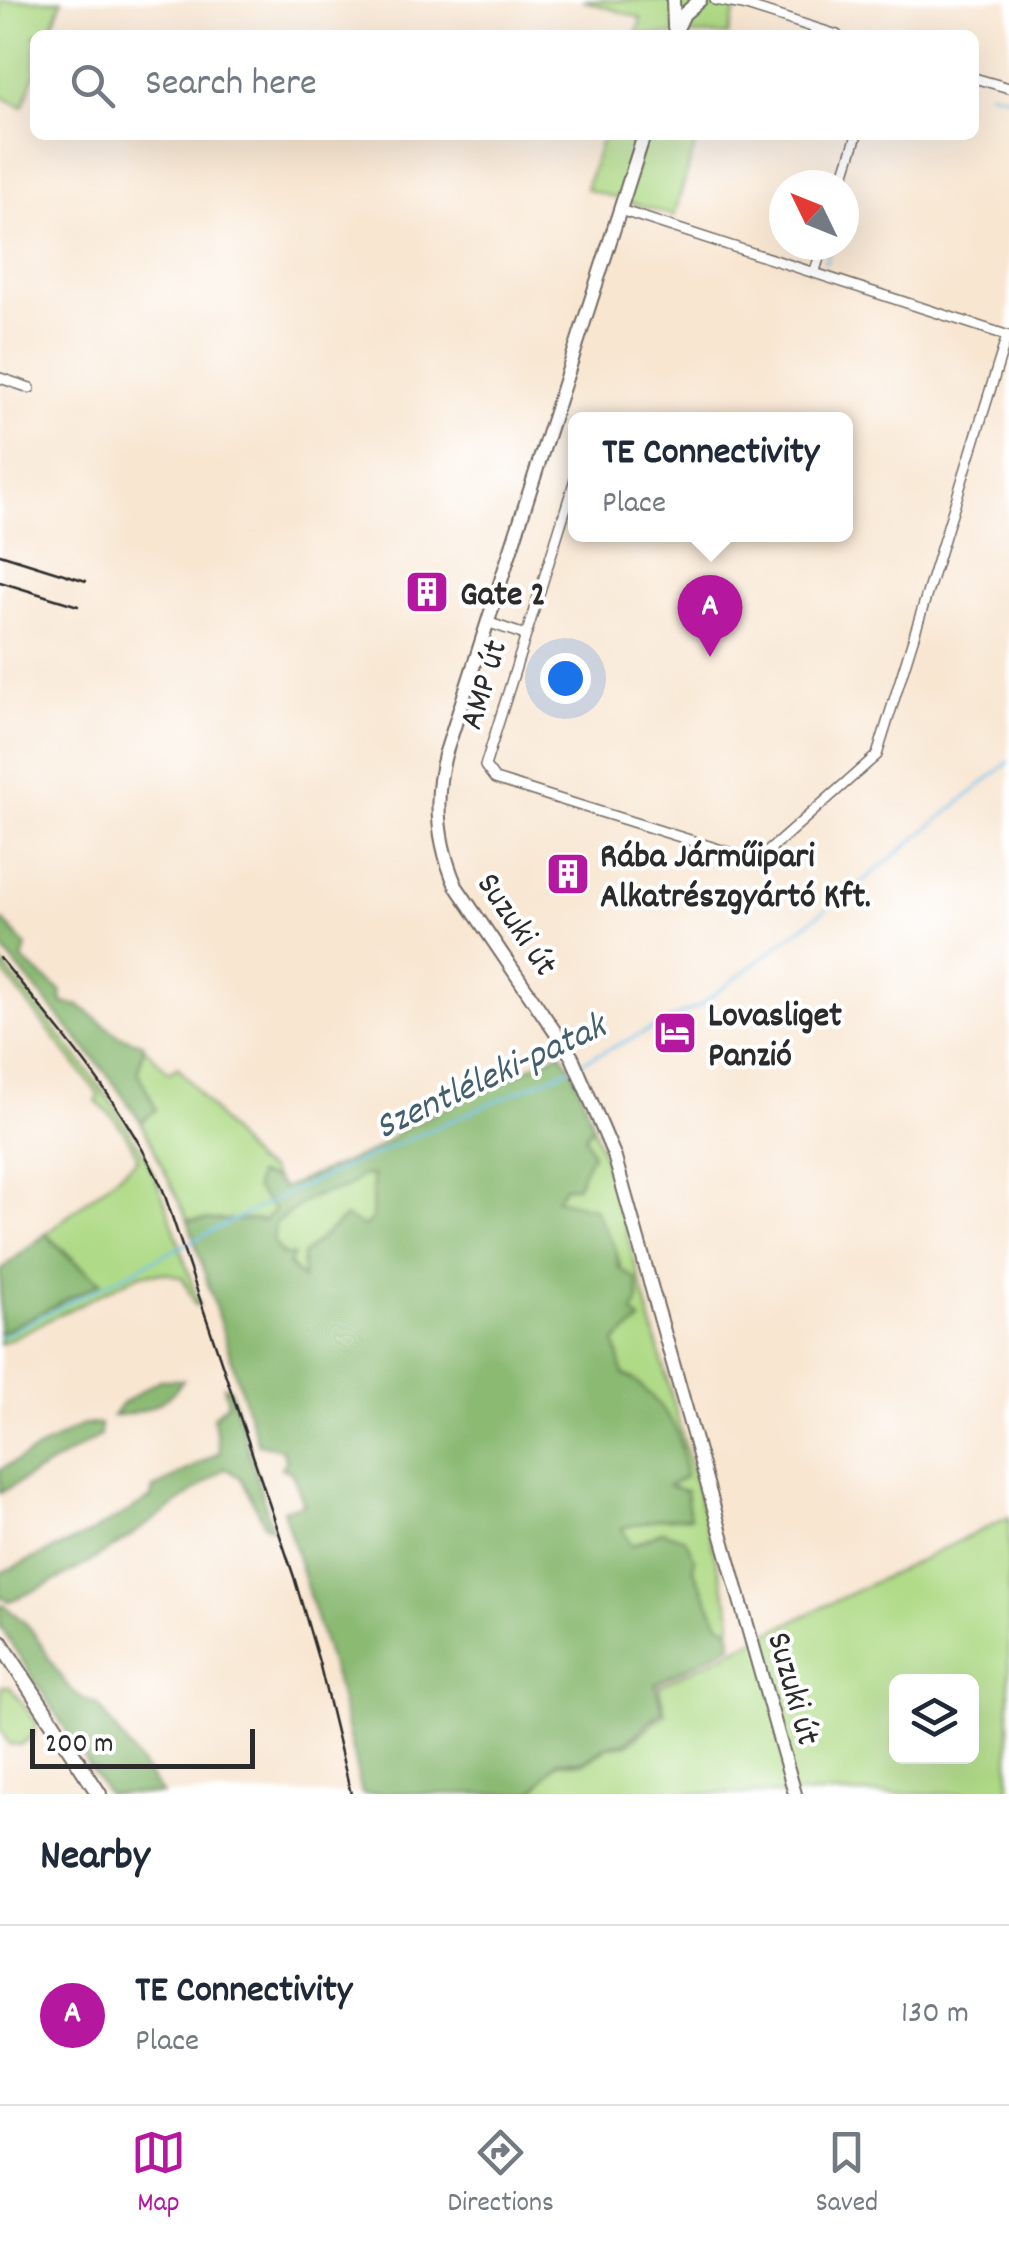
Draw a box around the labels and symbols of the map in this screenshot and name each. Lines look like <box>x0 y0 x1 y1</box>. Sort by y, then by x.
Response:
north arrow <box>769 170 859 260</box>
building icon: Gate 2 <box>404 569 450 615</box>
place label: Gate 2 <box>460 572 546 622</box>
pin: A <box>678 574 742 657</box>
street label: AMP út <box>448 634 523 737</box>
your location <box>540 653 591 704</box>
place label: Rába Járműipari Alkatrészgyártó Kft. <box>600 834 871 924</box>
building icon: Rába Járműipari Alkatrészgyártó Kft. <box>545 851 591 897</box>
street label: Suzuki út <box>462 864 568 988</box>
place label: Lovasliget Panzió <box>708 993 842 1083</box>
water label: Szentléleki-patak <box>367 1000 619 1157</box>
hotel icon: Lovasliget Panzió <box>652 1010 698 1056</box>
street label: Suzuki út <box>751 1627 831 1752</box>
scale bar <box>30 1724 255 1768</box>

